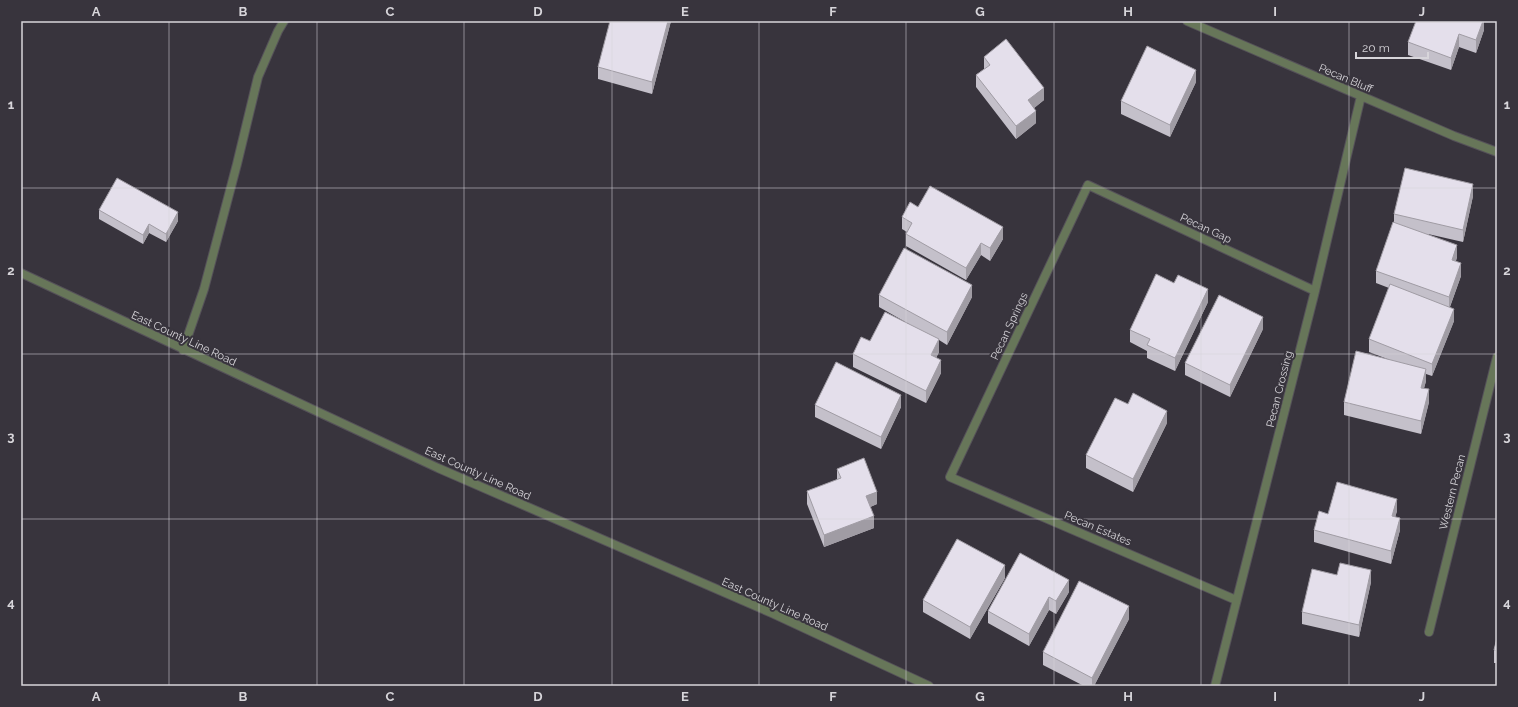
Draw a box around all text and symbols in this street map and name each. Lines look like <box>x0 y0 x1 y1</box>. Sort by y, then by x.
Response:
text: A <box>92 4 101 19</box>
text: B <box>239 4 248 19</box>
text: C <box>386 4 395 19</box>
text: D <box>533 4 543 19</box>
text: E <box>681 4 689 19</box>
text: F <box>829 4 837 19</box>
text: G <box>975 4 985 19</box>
text: H <box>1123 4 1133 19</box>
text: I <box>1273 4 1277 19</box>
text: J <box>1419 4 1425 19</box>
scale bar <box>1356 34 1428 60</box>
text: 20 m <box>1362 41 1390 55</box>
street label: Pecan Bluff <box>1317 61 1375 96</box>
text: 1 <box>8 97 15 112</box>
text: 1 <box>1504 97 1511 112</box>
street label: Pecan Gap <box>1178 211 1234 246</box>
text: 2 <box>7 263 15 278</box>
text: 2 <box>1503 263 1511 278</box>
street label: Pecan Springs <box>988 291 1031 362</box>
street label: East County Line Road <box>129 308 239 369</box>
street label: Pecan Crossing <box>1264 349 1295 429</box>
text: 3 <box>7 429 15 444</box>
text: 3 <box>1503 429 1511 444</box>
street label: East County Line Road <box>423 444 533 503</box>
street label: Western Pecan <box>1437 453 1468 531</box>
street label: Pecan Estates <box>1062 509 1133 548</box>
street label: East County Line Road <box>720 575 830 634</box>
text: 4 <box>7 595 15 610</box>
text: 4 <box>1503 595 1511 610</box>
text: A <box>92 689 101 704</box>
text: B <box>239 689 248 704</box>
text: C <box>386 689 395 704</box>
text: D <box>533 689 543 704</box>
text: E <box>681 689 689 704</box>
text: F <box>829 689 837 704</box>
text: G <box>975 689 985 704</box>
text: H <box>1123 689 1133 704</box>
text: I <box>1273 689 1277 704</box>
text: J <box>1419 689 1425 704</box>

